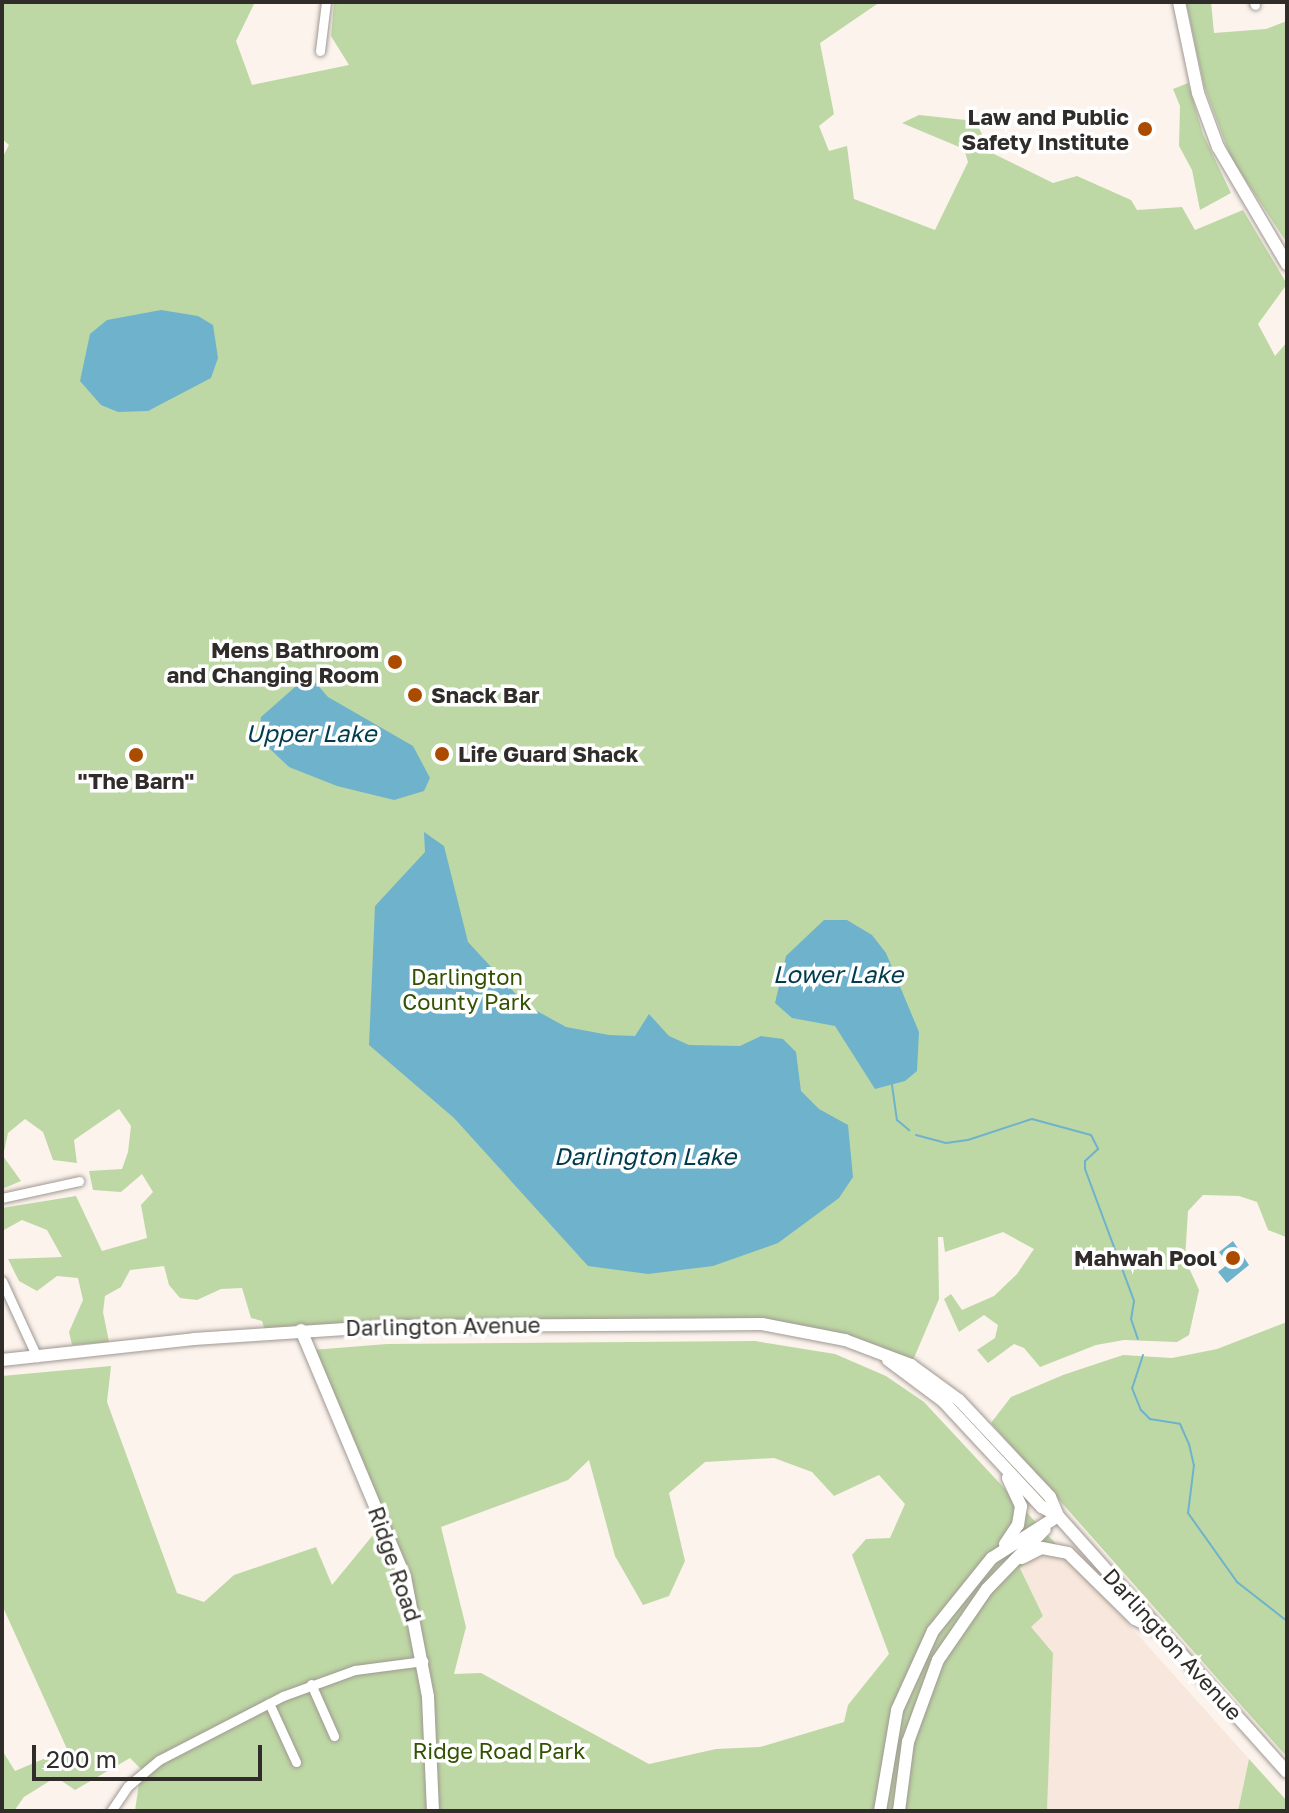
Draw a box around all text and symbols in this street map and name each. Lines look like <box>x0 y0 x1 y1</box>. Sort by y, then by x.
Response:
place label: Law and Public Safety Institute <box>961 103 1129 154</box>
marker: Law and Public Safety Institute <box>1136 120 1154 138</box>
place label: Mens Bathroom and Changing Room <box>166 636 379 688</box>
marker: Mens Bathroom and Changing Room <box>386 653 404 671</box>
place label: Snack Bar <box>431 682 540 708</box>
marker: Snack Bar <box>406 686 424 704</box>
water label: Upper Lake <box>246 719 376 747</box>
place label: Life Guard Shack <box>458 741 638 767</box>
marker: Life Guard Shack <box>433 745 451 763</box>
marker: "The Barn" <box>127 746 145 764</box>
place label: "The Barn" <box>78 768 194 794</box>
water label: Lower Lake <box>773 960 903 988</box>
park label: Darlington County Park <box>402 963 532 1014</box>
water label: Darlington Lake <box>554 1142 736 1170</box>
place label: Mahwah Pool <box>1074 1245 1217 1271</box>
marker: Mahwah Pool <box>1224 1249 1242 1267</box>
street label: Darlington Avenue <box>345 1311 541 1341</box>
street label: Ridge Road <box>363 1503 427 1625</box>
street label: Darlington Avenue <box>1098 1563 1248 1725</box>
scale bar <box>36 1729 266 1779</box>
park label: Ridge Road Park <box>412 1738 586 1764</box>
text: 200 m <box>46 1744 117 1773</box>

